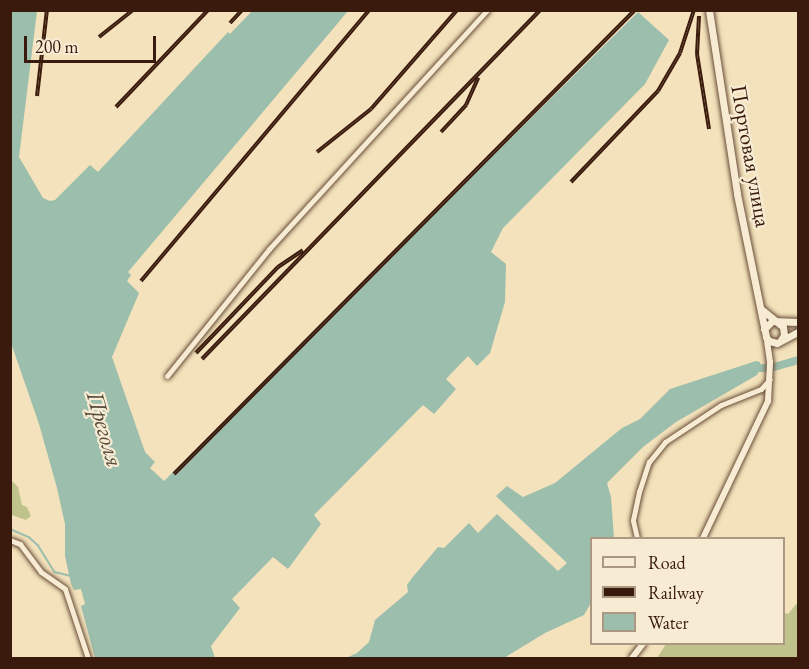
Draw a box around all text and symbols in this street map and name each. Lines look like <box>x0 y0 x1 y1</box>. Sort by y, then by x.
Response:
scale bar <box>27 24 159 62</box>
text: 200 m <box>35 35 79 58</box>
street label: Портовая улица <box>725 83 777 229</box>
water label: Преголя <box>80 388 130 470</box>
legend <box>590 537 785 645</box>
text: Road <box>648 551 686 574</box>
text: Railway <box>648 581 704 604</box>
text: Water <box>648 611 689 634</box>

